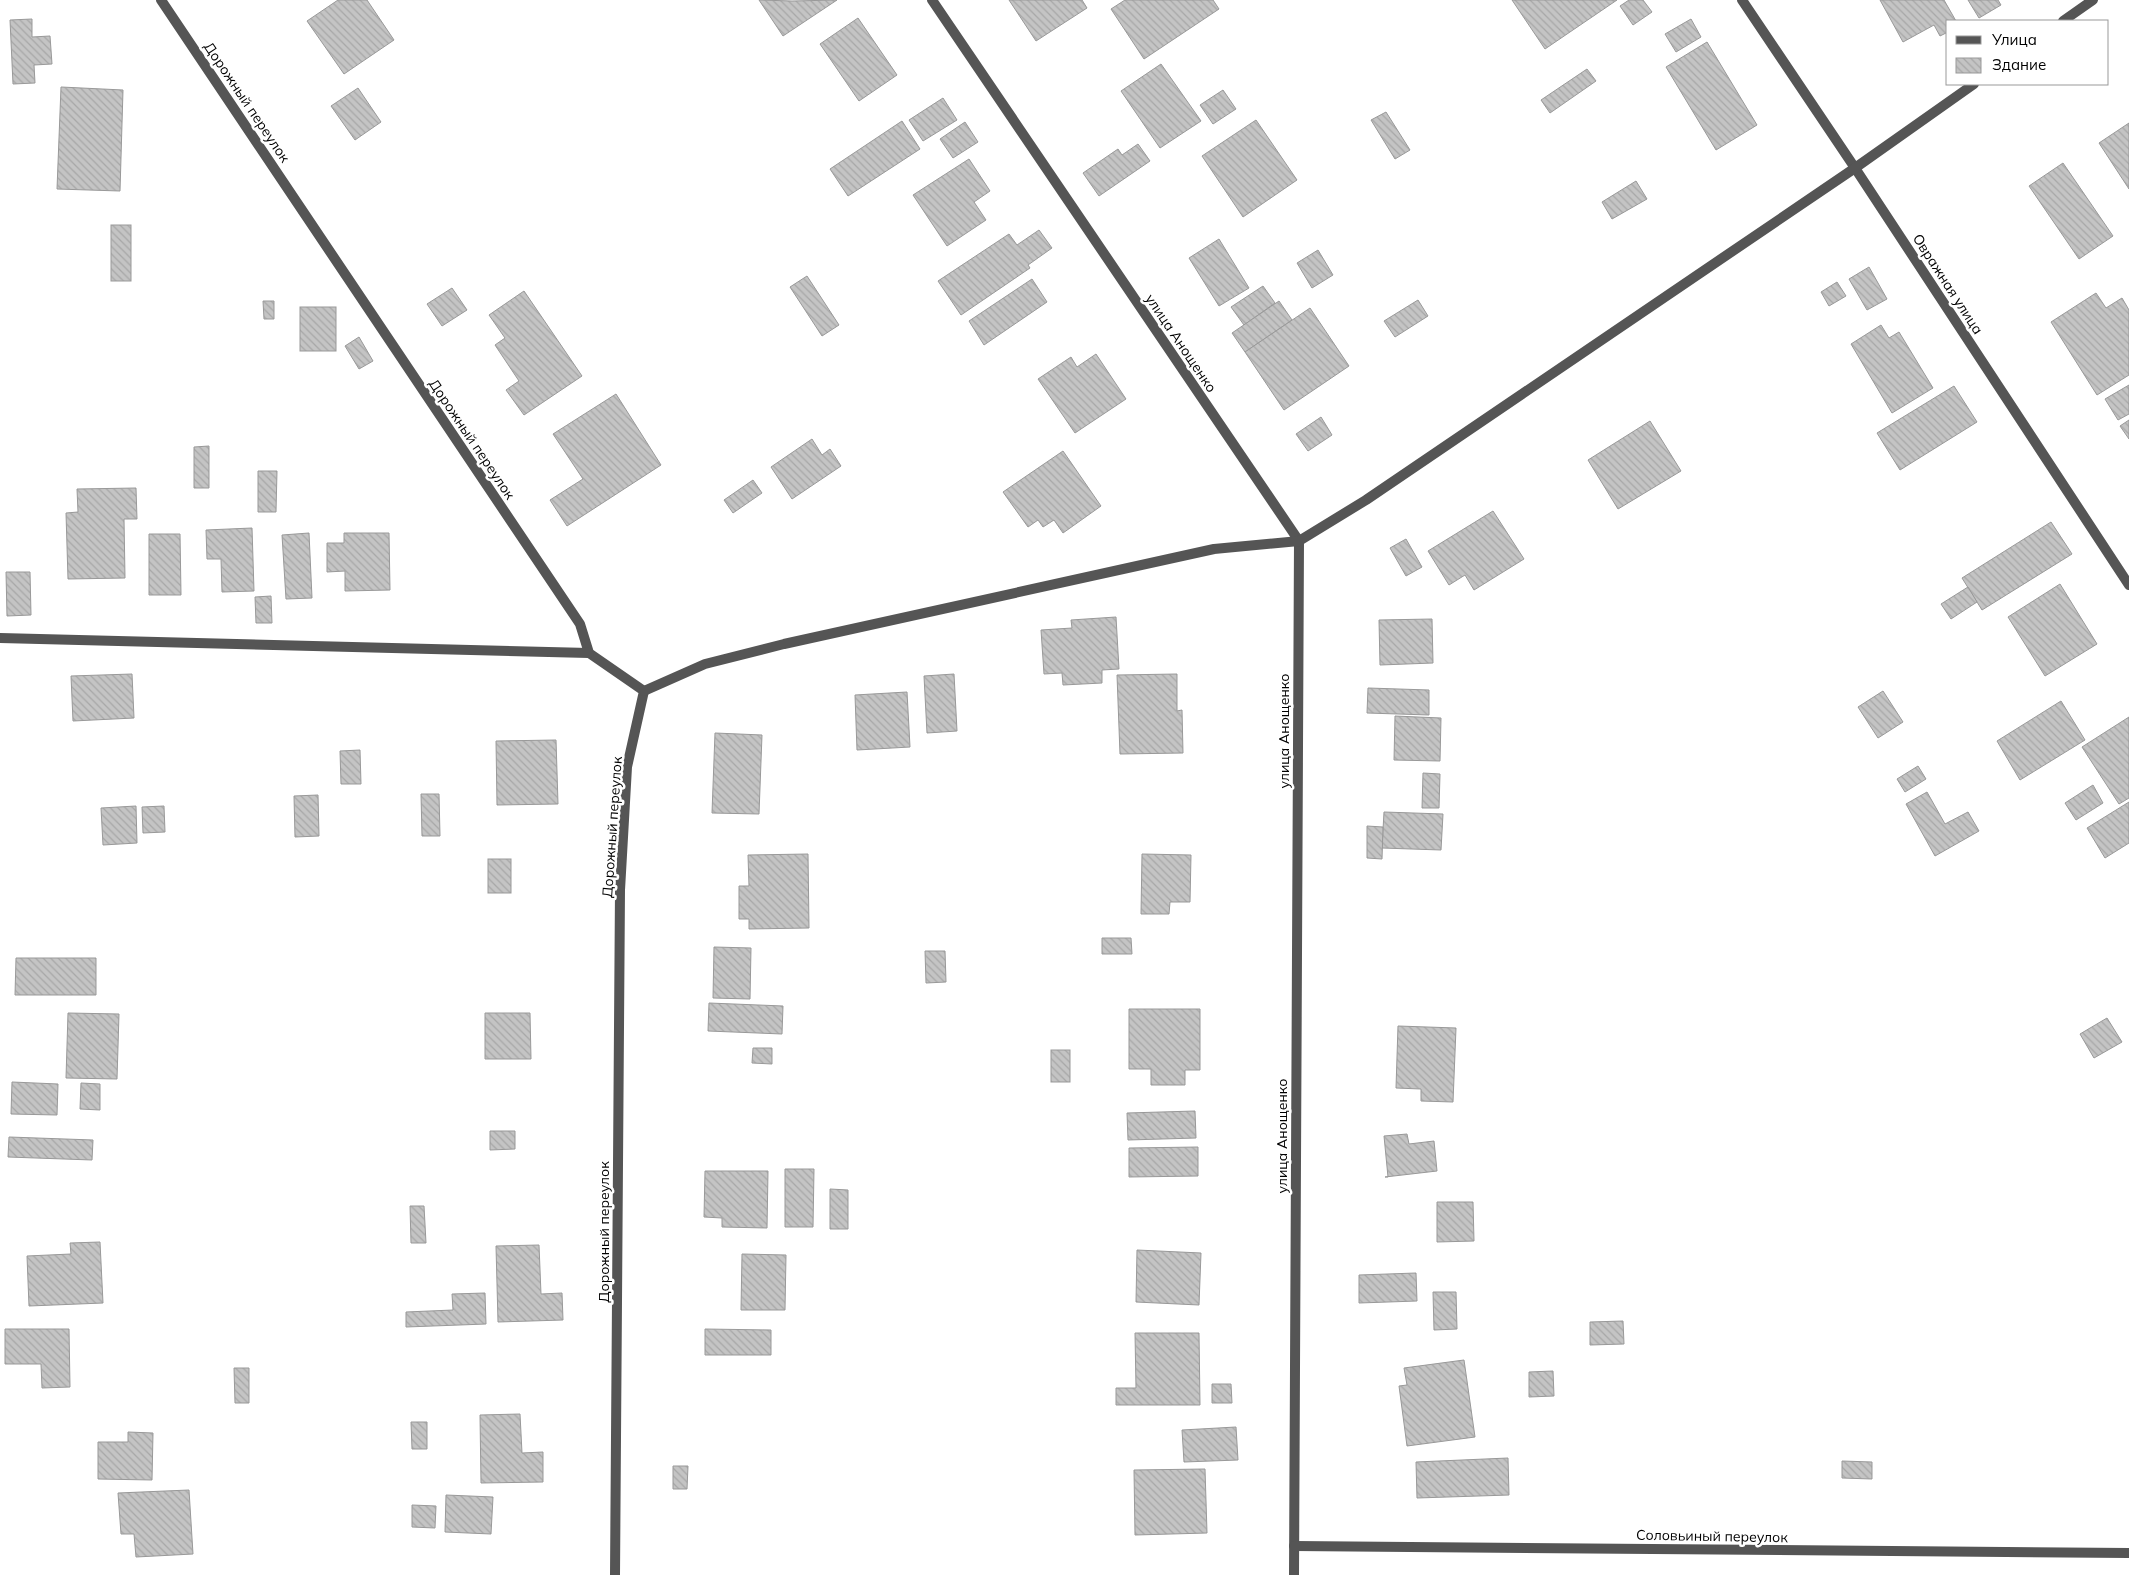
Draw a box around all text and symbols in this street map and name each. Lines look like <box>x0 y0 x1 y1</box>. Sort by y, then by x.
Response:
legend <box>1946 20 2109 85</box>
text: Улица <box>1991 30 2037 49</box>
street label: Дорожный переулок <box>200 38 294 166</box>
text: Здание <box>1992 55 2046 74</box>
street label: Овражная улица <box>1909 230 1987 338</box>
street label: улица Анощенко <box>1141 290 1221 396</box>
street label: Дорожный переулок <box>425 375 519 503</box>
street label: улица Анощенко <box>1275 674 1293 788</box>
street label: Дорожный переулок <box>598 755 626 898</box>
street label: улица Анощенко <box>1273 1079 1291 1193</box>
street label: Дорожный переулок <box>595 1161 613 1303</box>
street label: Соловьиный переулок <box>1636 1526 1788 1546</box>

